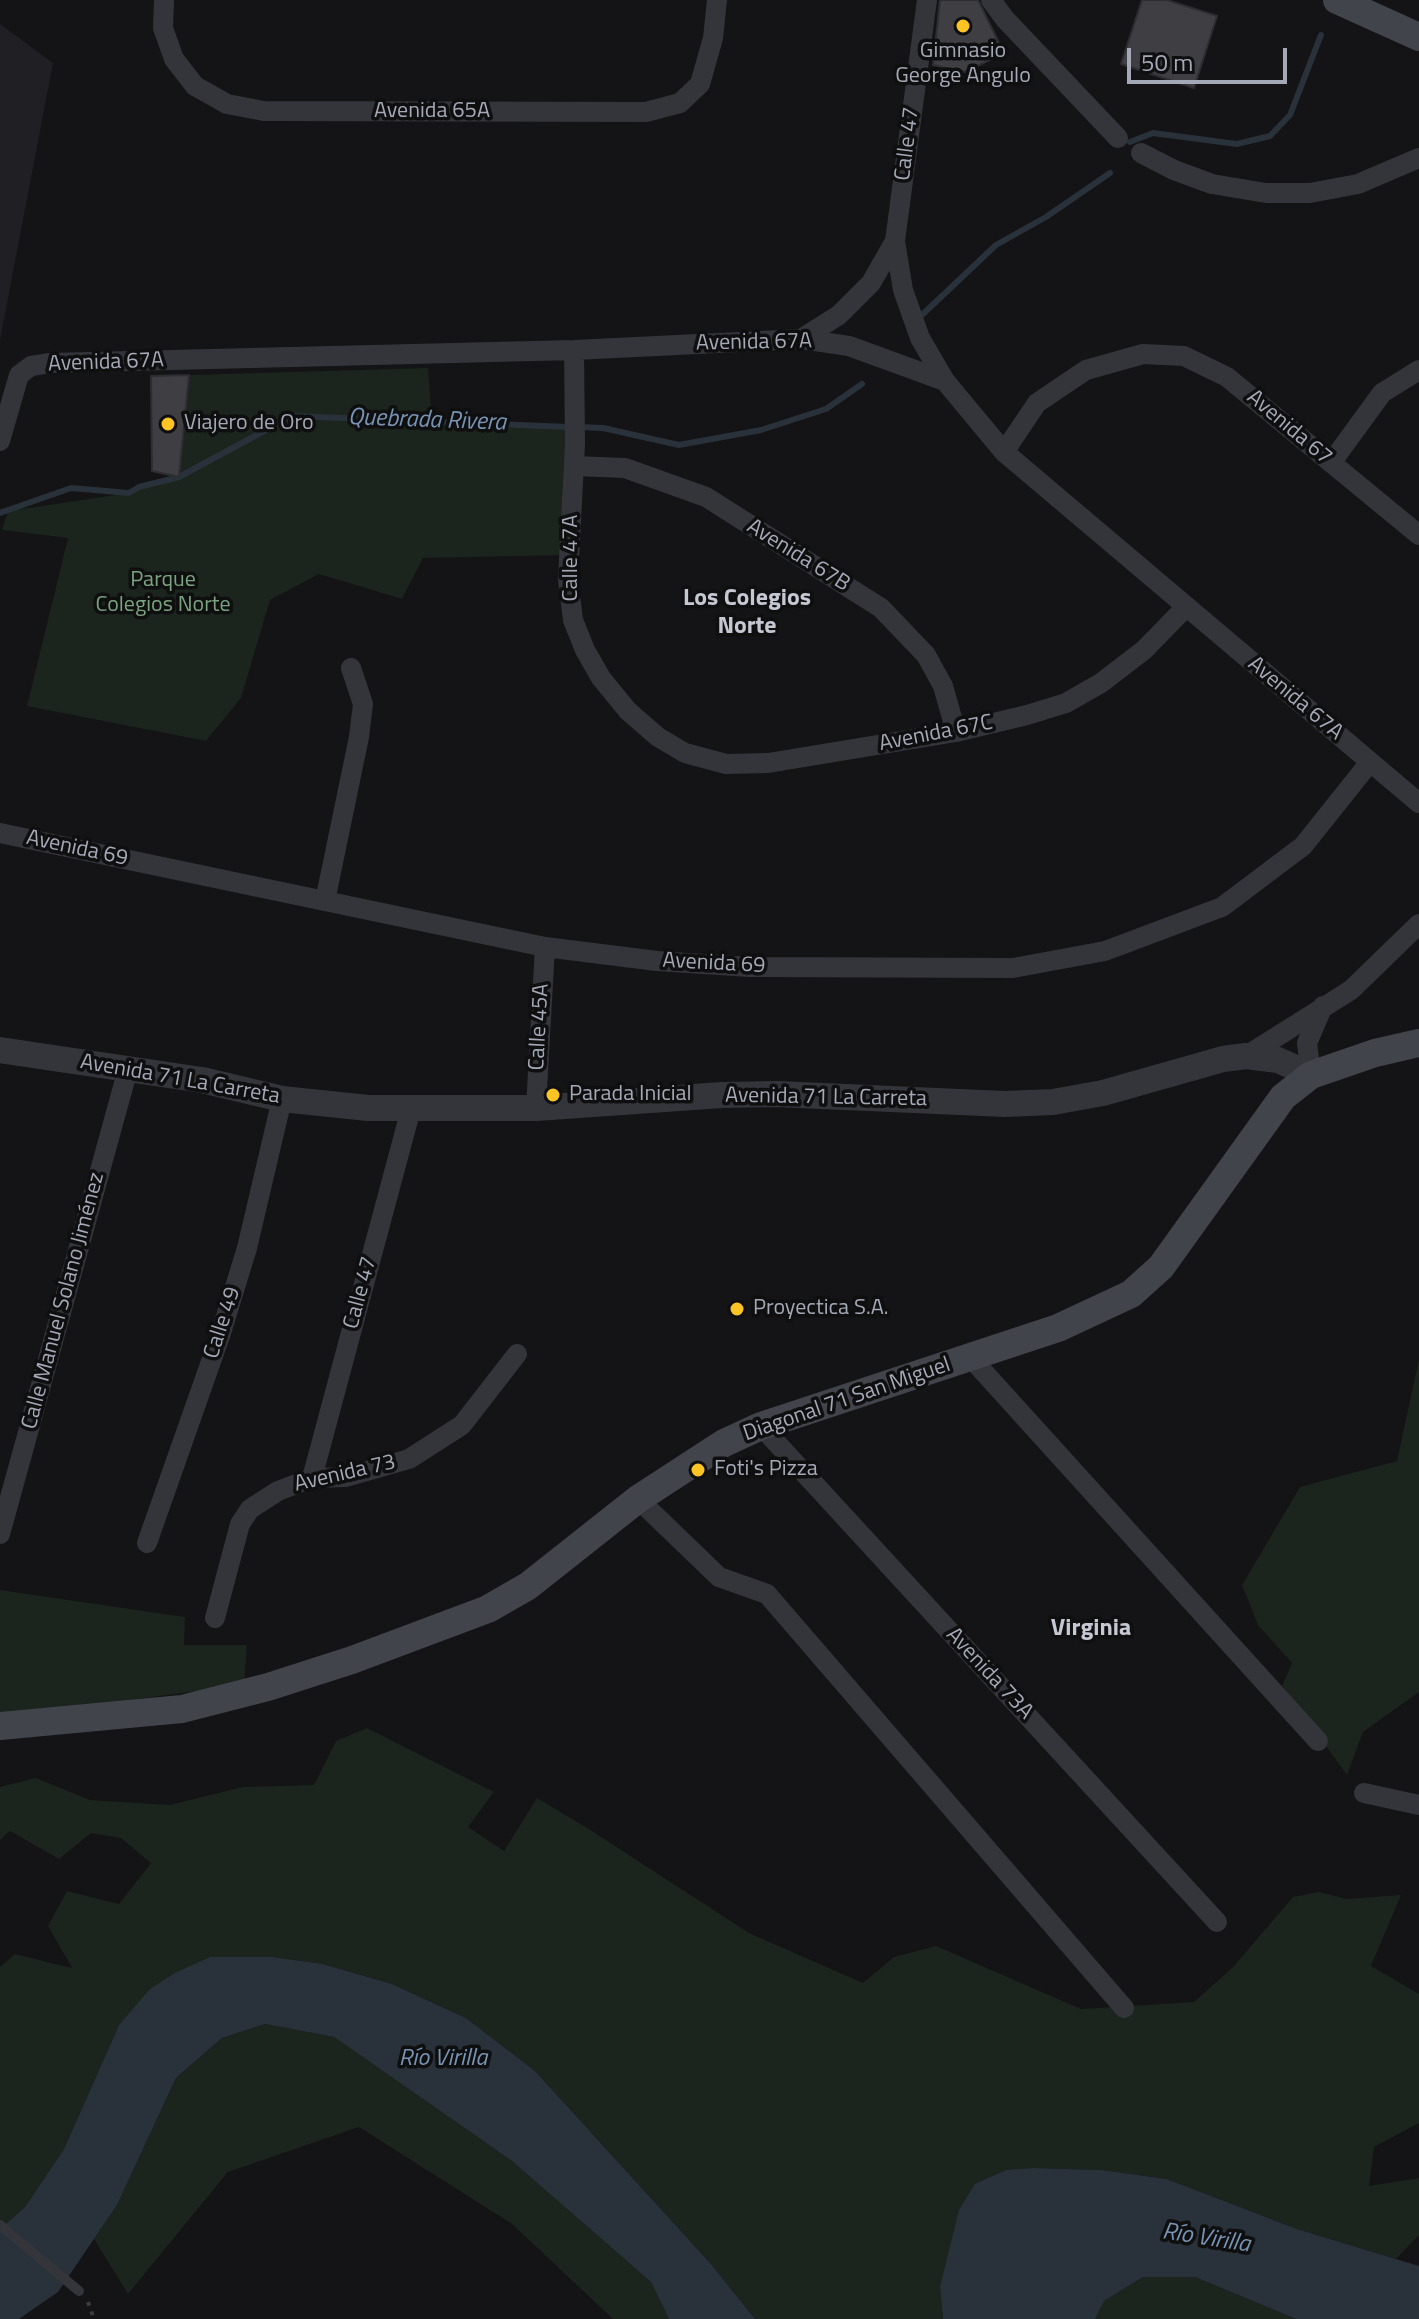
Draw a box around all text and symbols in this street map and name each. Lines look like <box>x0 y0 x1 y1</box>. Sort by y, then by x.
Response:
marker: Gimnasio George Angulo <box>954 17 972 35</box>
scale bar <box>1131 32 1291 82</box>
place label: Gimnasio George Angulo <box>895 39 1031 90</box>
text: 50 m <box>1141 44 1193 80</box>
street label: Avenida 65A <box>374 99 490 125</box>
street label: Calle 47 <box>890 106 926 182</box>
street label: Avenida 67A <box>696 329 812 357</box>
street label: Avenida 67A <box>48 348 164 378</box>
street label: Avenida 67 <box>1241 385 1337 471</box>
water label: Quebrada Rivera <box>348 404 506 438</box>
place label: Viajero de Oro <box>184 411 314 437</box>
marker: Viajero de Oro <box>159 415 177 433</box>
street label: Avenida 67B <box>742 514 854 598</box>
street label: Calle 47A <box>559 515 585 601</box>
park label: Parque Colegios Norte <box>95 568 231 620</box>
district label: Los Colegios Norte <box>683 585 811 641</box>
street label: Avenida 67A <box>1242 652 1348 746</box>
street label: Avenida 67C <box>877 710 995 758</box>
street label: Avenida 69 <box>24 825 130 873</box>
street label: Avenida 69 <box>662 948 766 980</box>
street label: Calle 45A <box>525 983 555 1071</box>
street label: Avenida 71 La Carreta <box>78 1049 282 1111</box>
place label: Parada Inicial <box>569 1082 692 1108</box>
street label: Avenida 71 La Carreta <box>725 1083 927 1113</box>
marker: Parada Inicial <box>544 1086 562 1104</box>
street label: Calle Manuel Solano Jiménez <box>17 1170 111 1432</box>
street label: Calle 47 <box>339 1254 383 1332</box>
street label: Calle 49 <box>199 1284 247 1362</box>
place label: Proyectica S.A. <box>753 1296 888 1322</box>
marker: Proyectica S.A. <box>728 1300 746 1318</box>
street label: Diagonal 71 San Miguel <box>740 1352 954 1448</box>
street label: Avenida 73 <box>292 1450 398 1498</box>
place label: Foti's Pizza <box>714 1457 818 1483</box>
marker: Foti's Pizza <box>689 1461 707 1479</box>
district label: Virginia <box>1051 1615 1131 1643</box>
street label: Avenida 73A <box>940 1623 1038 1725</box>
water label: Río Virilla <box>399 2045 487 2073</box>
water label: Río Virilla <box>1160 2218 1252 2260</box>

